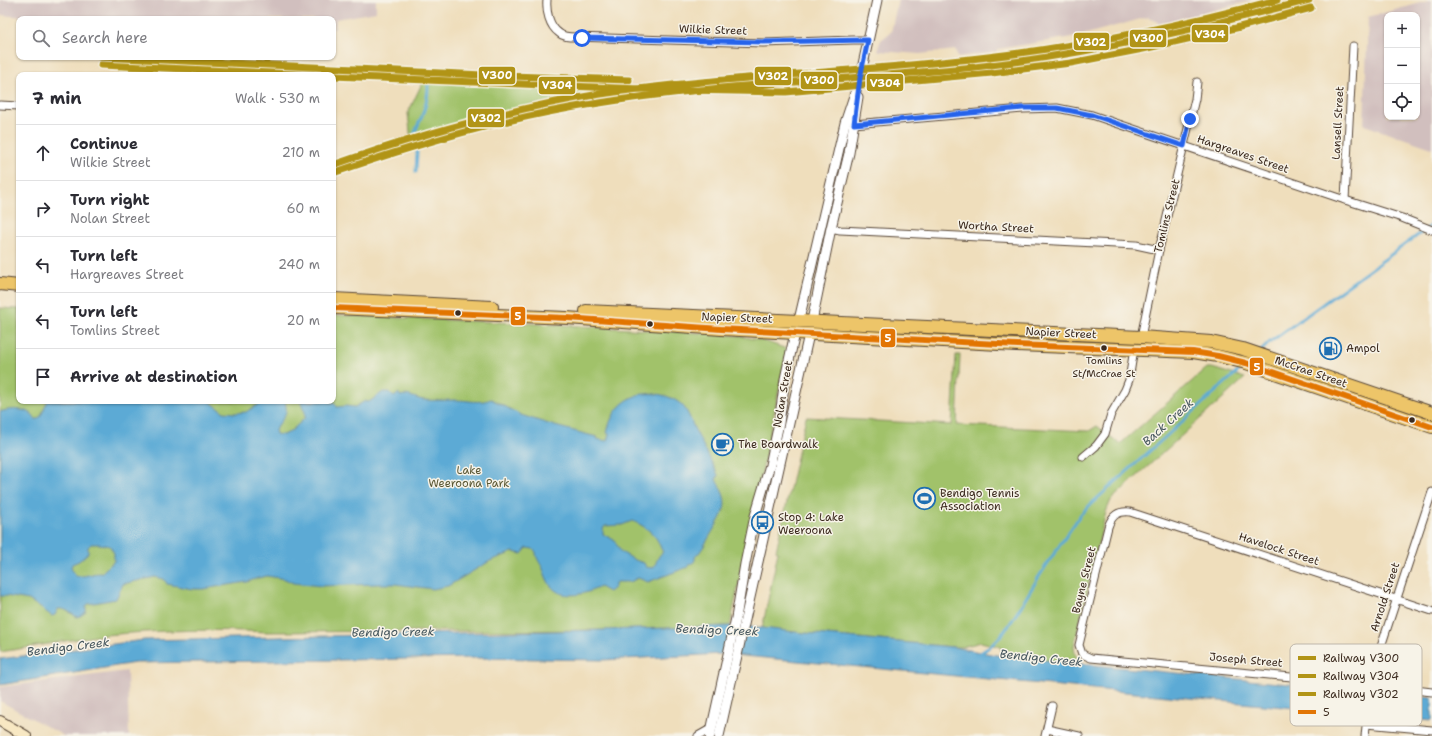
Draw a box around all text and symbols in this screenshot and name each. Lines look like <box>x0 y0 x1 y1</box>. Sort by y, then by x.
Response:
map controls <box>1384 12 1420 120</box>
button: + <box>1384 12 1420 48</box>
search box <box>16 16 336 60</box>
street label: Wilkie Street <box>679 21 748 39</box>
line badge: V304 <box>1191 24 1229 43</box>
icon: search <box>30 27 52 49</box>
text: V304 <box>1195 27 1226 42</box>
text: Search here <box>62 28 148 48</box>
route start <box>573 29 591 47</box>
line badge: V300 <box>1129 29 1167 48</box>
text: V300 <box>1133 31 1164 46</box>
line badge: V302 <box>1073 32 1110 51</box>
text: V302 <box>1076 35 1106 50</box>
button: − <box>1384 48 1420 84</box>
line badge: V300 <box>478 66 516 85</box>
line badge: V302 <box>754 66 792 86</box>
text: V300 <box>482 68 513 83</box>
text: V302 <box>758 69 788 84</box>
line badge: V300 <box>800 71 838 90</box>
text: V300 <box>804 73 835 88</box>
line badge: V304 <box>866 73 904 92</box>
line badge: V304 <box>538 76 576 95</box>
text: V304 <box>870 76 901 91</box>
text: V304 <box>542 78 573 93</box>
button: locate <box>1384 84 1420 120</box>
street label: Lansell Street <box>1329 86 1347 160</box>
text: 7 min <box>32 87 82 109</box>
text: Walk · 530 m <box>235 90 320 107</box>
line badge: V302 <box>467 108 505 128</box>
route end <box>1181 110 1199 128</box>
text: V302 <box>471 111 501 126</box>
street label: Hargreaves Street <box>1195 131 1291 177</box>
text: Continue <box>70 134 138 154</box>
icon: ahead <box>32 142 54 164</box>
text: 210 m <box>282 144 320 161</box>
text: Wilkie Street <box>70 154 151 171</box>
street label: Tomlins Street <box>1151 177 1184 255</box>
text: Turn right <box>70 190 150 210</box>
icon: right <box>32 198 54 220</box>
text: 60 m <box>287 200 320 217</box>
text: Nolan Street <box>70 210 150 227</box>
street label: Wortha Street <box>958 218 1034 236</box>
text: Turn left <box>70 246 138 266</box>
icon: left <box>32 254 54 276</box>
text: 240 m <box>278 256 320 273</box>
text: Hargreaves Street <box>70 266 184 283</box>
text: Turn left <box>70 302 138 322</box>
line badge: 5 <box>510 306 526 326</box>
unlabelled marker <box>453 308 463 318</box>
text: 5 <box>515 309 522 324</box>
street label: Napier Street <box>701 309 773 327</box>
icon: left <box>32 310 54 332</box>
text: 20 m <box>287 312 320 329</box>
unlabelled marker <box>645 319 655 329</box>
text: Tomlins Street <box>70 322 160 339</box>
street label: Napier Street <box>1025 324 1097 342</box>
line badge: 5 <box>880 328 896 348</box>
text: 5 <box>885 331 892 346</box>
fuel station icon: Ampol <box>1317 335 1343 361</box>
place label: Ampol <box>1346 341 1380 356</box>
marker: Tomlins St/McCrae St <box>1099 343 1109 353</box>
street label: McCrae Street <box>1273 353 1349 391</box>
place label: Tomlins St/McCrae St <box>1072 354 1136 380</box>
line badge: 5 <box>1249 357 1264 376</box>
street label: Nolan Street <box>770 359 796 429</box>
text: 5 <box>1254 360 1261 375</box>
icon: arrive <box>32 366 54 388</box>
text: Arrive at destination <box>70 367 238 387</box>
water label: Back Creek <box>1139 395 1197 449</box>
unlabelled marker <box>1407 415 1417 425</box>
cafe icon: The Boardwalk <box>710 431 736 457</box>
place label: The Boardwalk <box>738 437 818 452</box>
park label: Lake Weeroona Park <box>428 463 510 491</box>
sports icon: Bendigo Tennis Association <box>912 486 938 512</box>
place label: Bendigo Tennis Association <box>940 486 1019 514</box>
bus stop icon: Stop 4: Lake Weeroona <box>749 510 775 536</box>
place label: Stop 4: Lake Weeroona <box>778 510 844 538</box>
street label: Havelock Street <box>1237 529 1321 569</box>
street label: Bayne Street <box>1068 545 1100 615</box>
street label: Arnold Street <box>1367 560 1403 634</box>
water label: Bendigo Creek <box>675 621 759 639</box>
water label: Bendigo Creek <box>351 623 435 641</box>
water label: Bendigo Creek <box>26 634 110 660</box>
legend <box>1290 644 1422 726</box>
water label: Bendigo Creek <box>999 646 1083 670</box>
street label: Joseph Street <box>1209 649 1284 671</box>
text: Railway V300 <box>1323 651 1399 666</box>
text: Railway V304 <box>1323 669 1399 684</box>
text: Railway V302 <box>1323 687 1399 702</box>
text: 5 <box>1323 705 1330 720</box>

